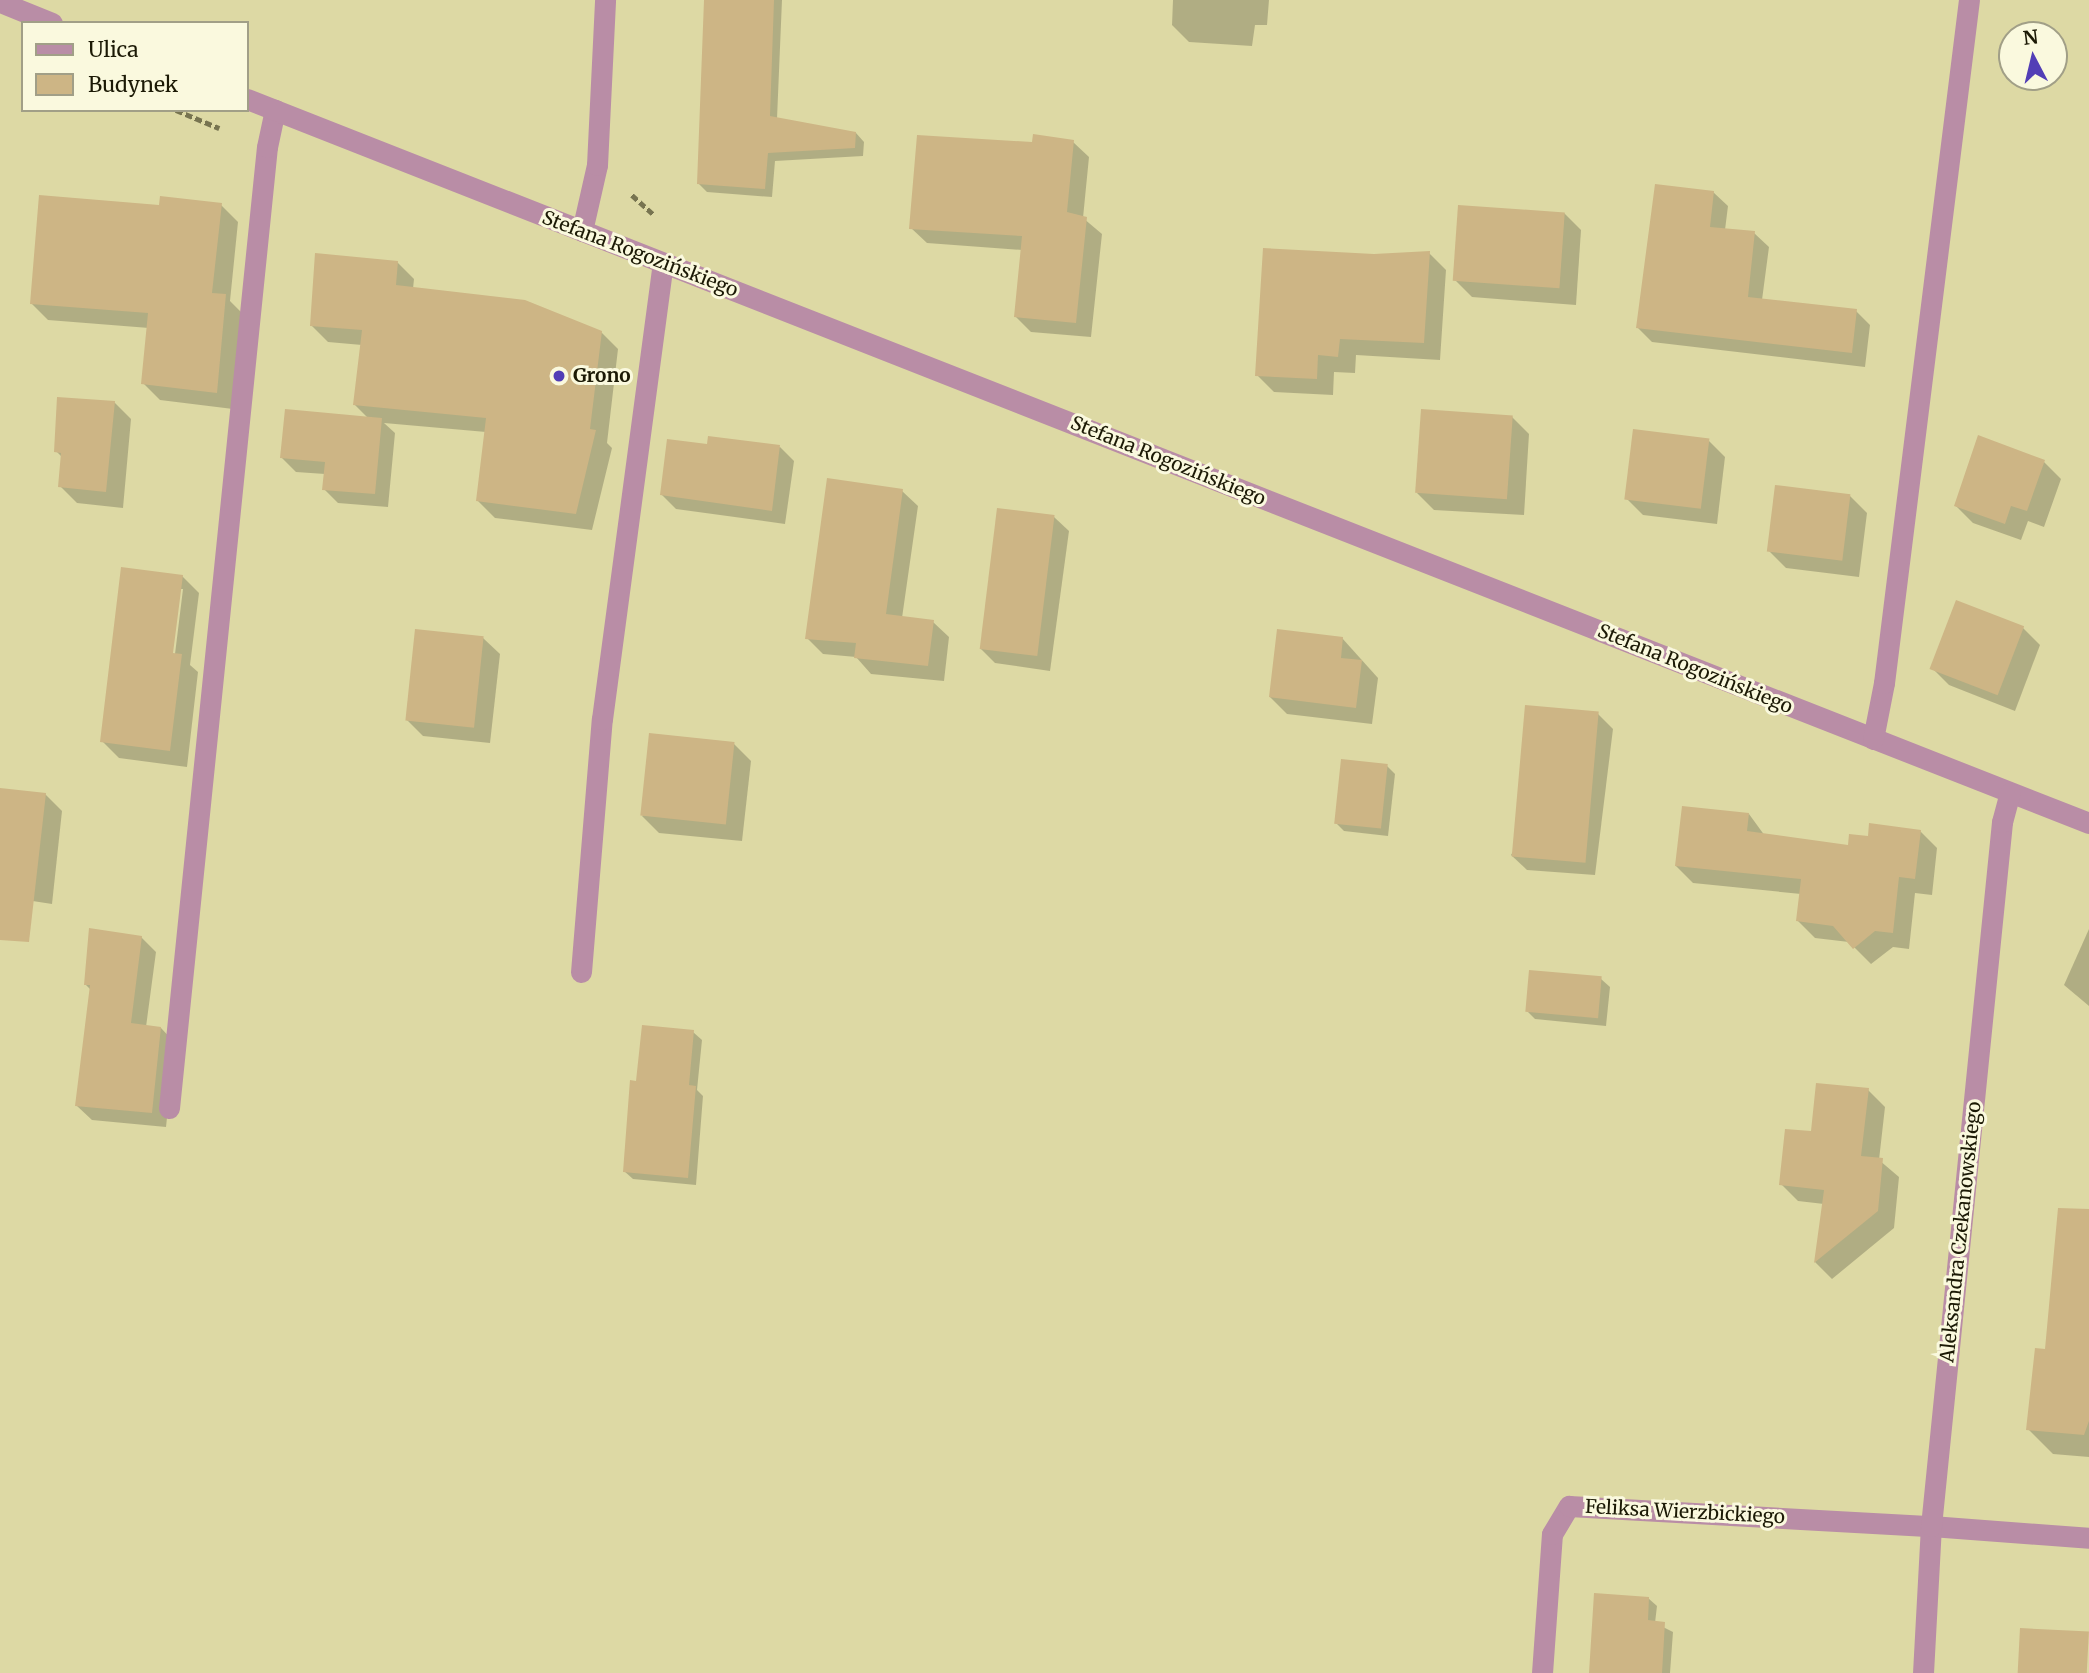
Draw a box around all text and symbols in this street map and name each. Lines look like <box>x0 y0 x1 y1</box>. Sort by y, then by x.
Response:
legend <box>21 21 248 112</box>
north arrow <box>1998 21 2068 91</box>
text: N <box>2022 24 2040 50</box>
text: Ulica <box>88 36 138 63</box>
text: Budynek <box>88 71 178 98</box>
street label: Stefana Rogozińskiego <box>539 206 741 302</box>
place label: Grono <box>573 365 631 387</box>
marker: Grono <box>551 368 567 384</box>
street label: Stefana Rogozińskiego <box>1067 411 1269 511</box>
street label: Stefana Rogozińskiego <box>1594 619 1796 719</box>
street label: Aleksandra Czekanowskiego <box>1936 1100 1986 1364</box>
street label: Feliksa Wierzbickiego <box>1585 1495 1785 1529</box>

